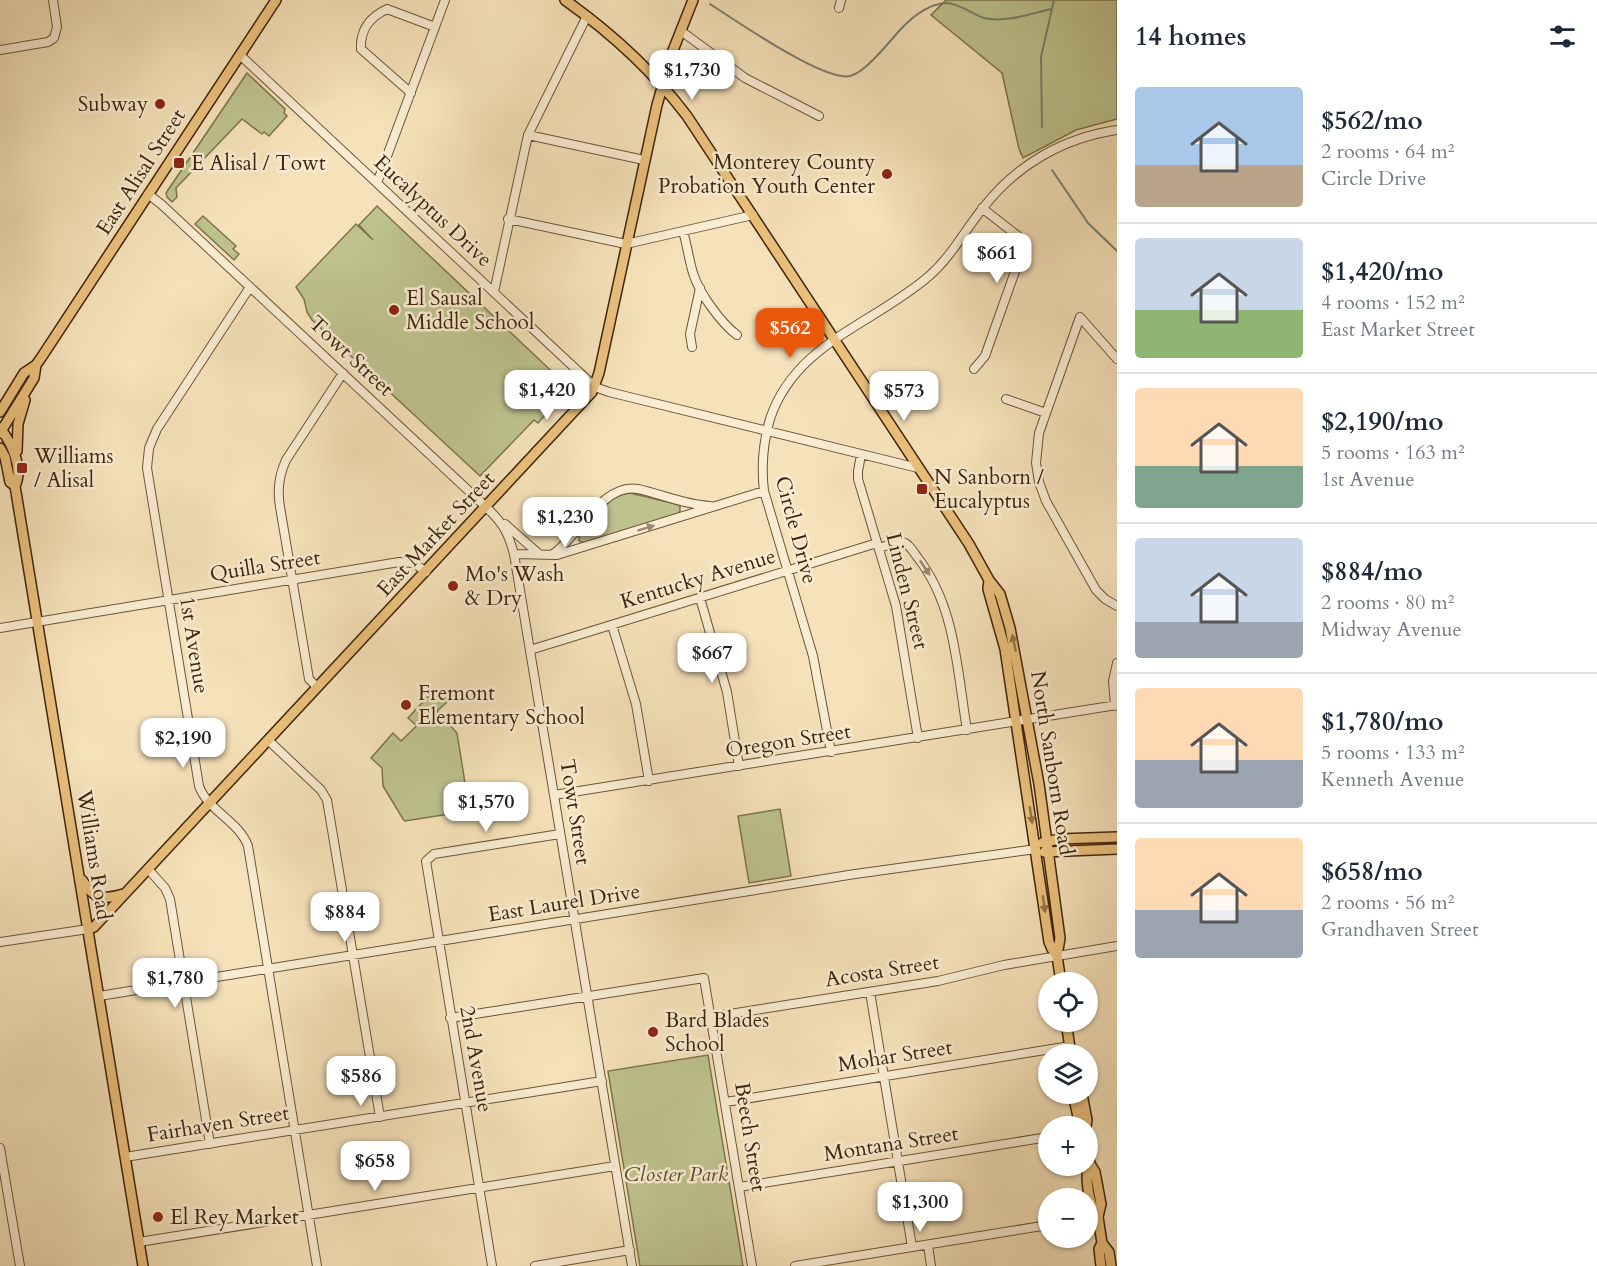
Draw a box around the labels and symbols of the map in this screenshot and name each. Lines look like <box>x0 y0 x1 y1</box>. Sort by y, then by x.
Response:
pin: $1,730 <box>643 50 741 101</box>
place label: Subway <box>78 90 148 119</box>
marker: Subway <box>153 97 167 111</box>
street label: East Alisal Street <box>89 103 193 241</box>
street label: Eucalyptus Drive <box>367 148 499 274</box>
place label: Monterey County Probation Youth Center <box>658 148 875 201</box>
place label: E Alisal / Towt <box>191 149 326 178</box>
marker: E Alisal / Towt <box>172 156 186 170</box>
marker: Monterey County Probation Youth Center <box>880 167 894 181</box>
pin: $661 <box>961 233 1033 284</box>
place label: El Sausal Middle School <box>406 284 534 337</box>
marker: El Sausal Middle School <box>387 303 401 317</box>
pin: $562 <box>754 308 826 359</box>
street label: Towt Street <box>302 309 400 403</box>
pin: $1,420 <box>498 370 596 421</box>
pin: $573 <box>868 371 940 422</box>
place label: Williams / Alisal <box>33 442 114 495</box>
marker: Williams / Alisal <box>15 461 29 475</box>
place label: N Sanborn / Eucalyptus <box>934 463 1044 516</box>
street label: East Market Street <box>370 465 502 603</box>
street label: Circle Drive <box>768 473 824 587</box>
marker: N Sanborn / Eucalyptus <box>915 482 929 496</box>
pin: $1,230 <box>516 497 614 548</box>
one-way arrow <box>637 523 655 532</box>
street label: Linden Street <box>878 530 936 653</box>
street label: Kentucky Avenue <box>617 542 779 616</box>
street label: Quilla Street <box>208 543 323 589</box>
place label: Mo's Wash & Dry <box>465 560 565 613</box>
one-way arrow <box>919 560 930 576</box>
marker: Mo's Wash & Dry <box>446 579 460 593</box>
street label: 1st Avenue <box>172 594 216 696</box>
pin: $667 <box>676 633 748 684</box>
one-way arrow <box>1008 634 1018 652</box>
street label: North Sanborn Road <box>1023 669 1081 857</box>
place label: Fremont Elementary School <box>418 679 585 732</box>
marker: Fremont Elementary School <box>399 698 413 712</box>
street label: Oregon Street <box>723 717 853 765</box>
pin: $2,190 <box>134 718 232 769</box>
street label: Towt Street <box>552 757 598 867</box>
pin: $1,570 <box>437 782 535 833</box>
street label: Williams Road <box>69 787 119 922</box>
one-way arrow <box>1026 806 1035 825</box>
street label: East Laurel Drive <box>486 877 642 929</box>
pin: $884 <box>309 892 381 943</box>
one-way arrow <box>1039 894 1049 913</box>
street label: Acosta Street <box>823 948 941 994</box>
pin: $1,780 <box>126 958 224 1009</box>
street label: 2nd Avenue <box>452 1003 500 1115</box>
place label: Bard Blades School <box>665 1006 769 1059</box>
marker: Bard Blades School <box>646 1025 660 1039</box>
street label: Mohar Street <box>836 1033 955 1079</box>
pin: $586 <box>325 1056 397 1107</box>
street label: Beech Street <box>727 1080 773 1194</box>
street label: Fairhaven Street <box>145 1098 291 1150</box>
street label: Montana Street <box>822 1119 961 1169</box>
pin: $658 <box>339 1141 411 1192</box>
park label: Closter Park <box>624 1160 729 1189</box>
pin: $1,300 <box>871 1182 969 1233</box>
place label: El Rey Market <box>170 1203 299 1232</box>
marker: El Rey Market <box>151 1210 165 1224</box>

